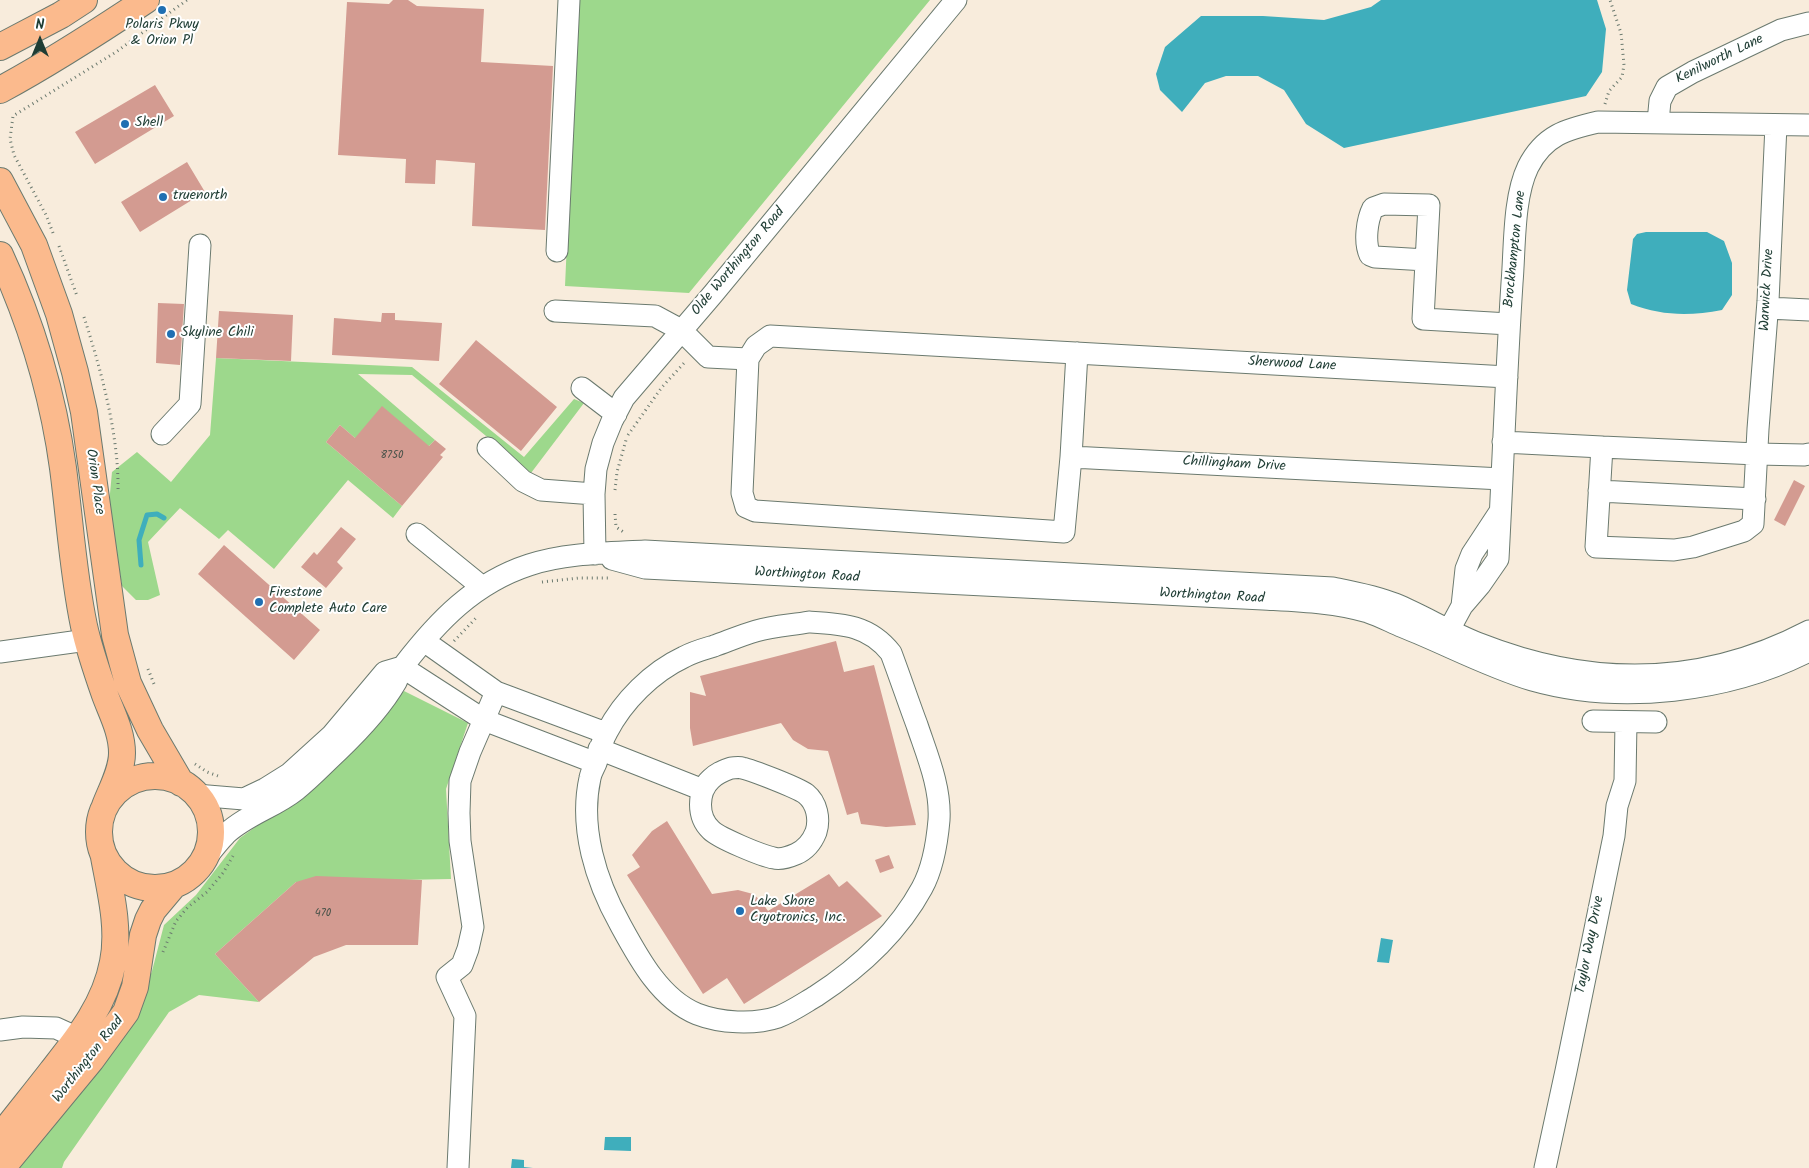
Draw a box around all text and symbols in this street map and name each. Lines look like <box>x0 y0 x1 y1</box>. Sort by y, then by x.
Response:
marker: Polaris Pkwy & Orion Pl <box>156 4 168 16</box>
text: N <box>36 14 44 36</box>
north arrow <box>15 15 65 65</box>
place label: Polaris Pkwy & Orion Pl <box>125 18 199 50</box>
street label: Kenilworth Lane <box>1673 31 1767 89</box>
place label: Shell <box>135 116 163 132</box>
marker: Shell <box>119 118 131 130</box>
place label: truenorth <box>173 189 227 205</box>
street label: Brockhampton Lane <box>1502 190 1530 308</box>
marker: truenorth <box>157 191 169 203</box>
street label: Olde Worthington Road <box>689 204 789 320</box>
street label: Warwick Drive <box>1757 248 1779 332</box>
place label: Skyline Chili <box>181 326 254 342</box>
marker: Skyline Chili <box>165 328 177 340</box>
street label: Sherwood Lane <box>1247 354 1337 376</box>
street label: Orion Place <box>81 448 107 516</box>
house number: 8750 <box>380 449 404 463</box>
street label: Chillingham Drive <box>1182 454 1286 476</box>
street label: Worthington Road <box>754 565 860 587</box>
place label: Firestone Complete Auto Care <box>269 586 387 618</box>
street label: Worthington Road <box>1159 586 1265 608</box>
marker: Firestone Complete Auto Care <box>253 596 265 608</box>
place label: Lake Shore Cryotronics, Inc. <box>750 895 845 928</box>
street label: Taylor Way Drive <box>1573 895 1609 995</box>
marker: Lake Shore Cryotronics, Inc. <box>734 905 746 917</box>
house number: 470 <box>315 907 331 921</box>
street label: Worthington Road <box>50 1013 128 1107</box>

